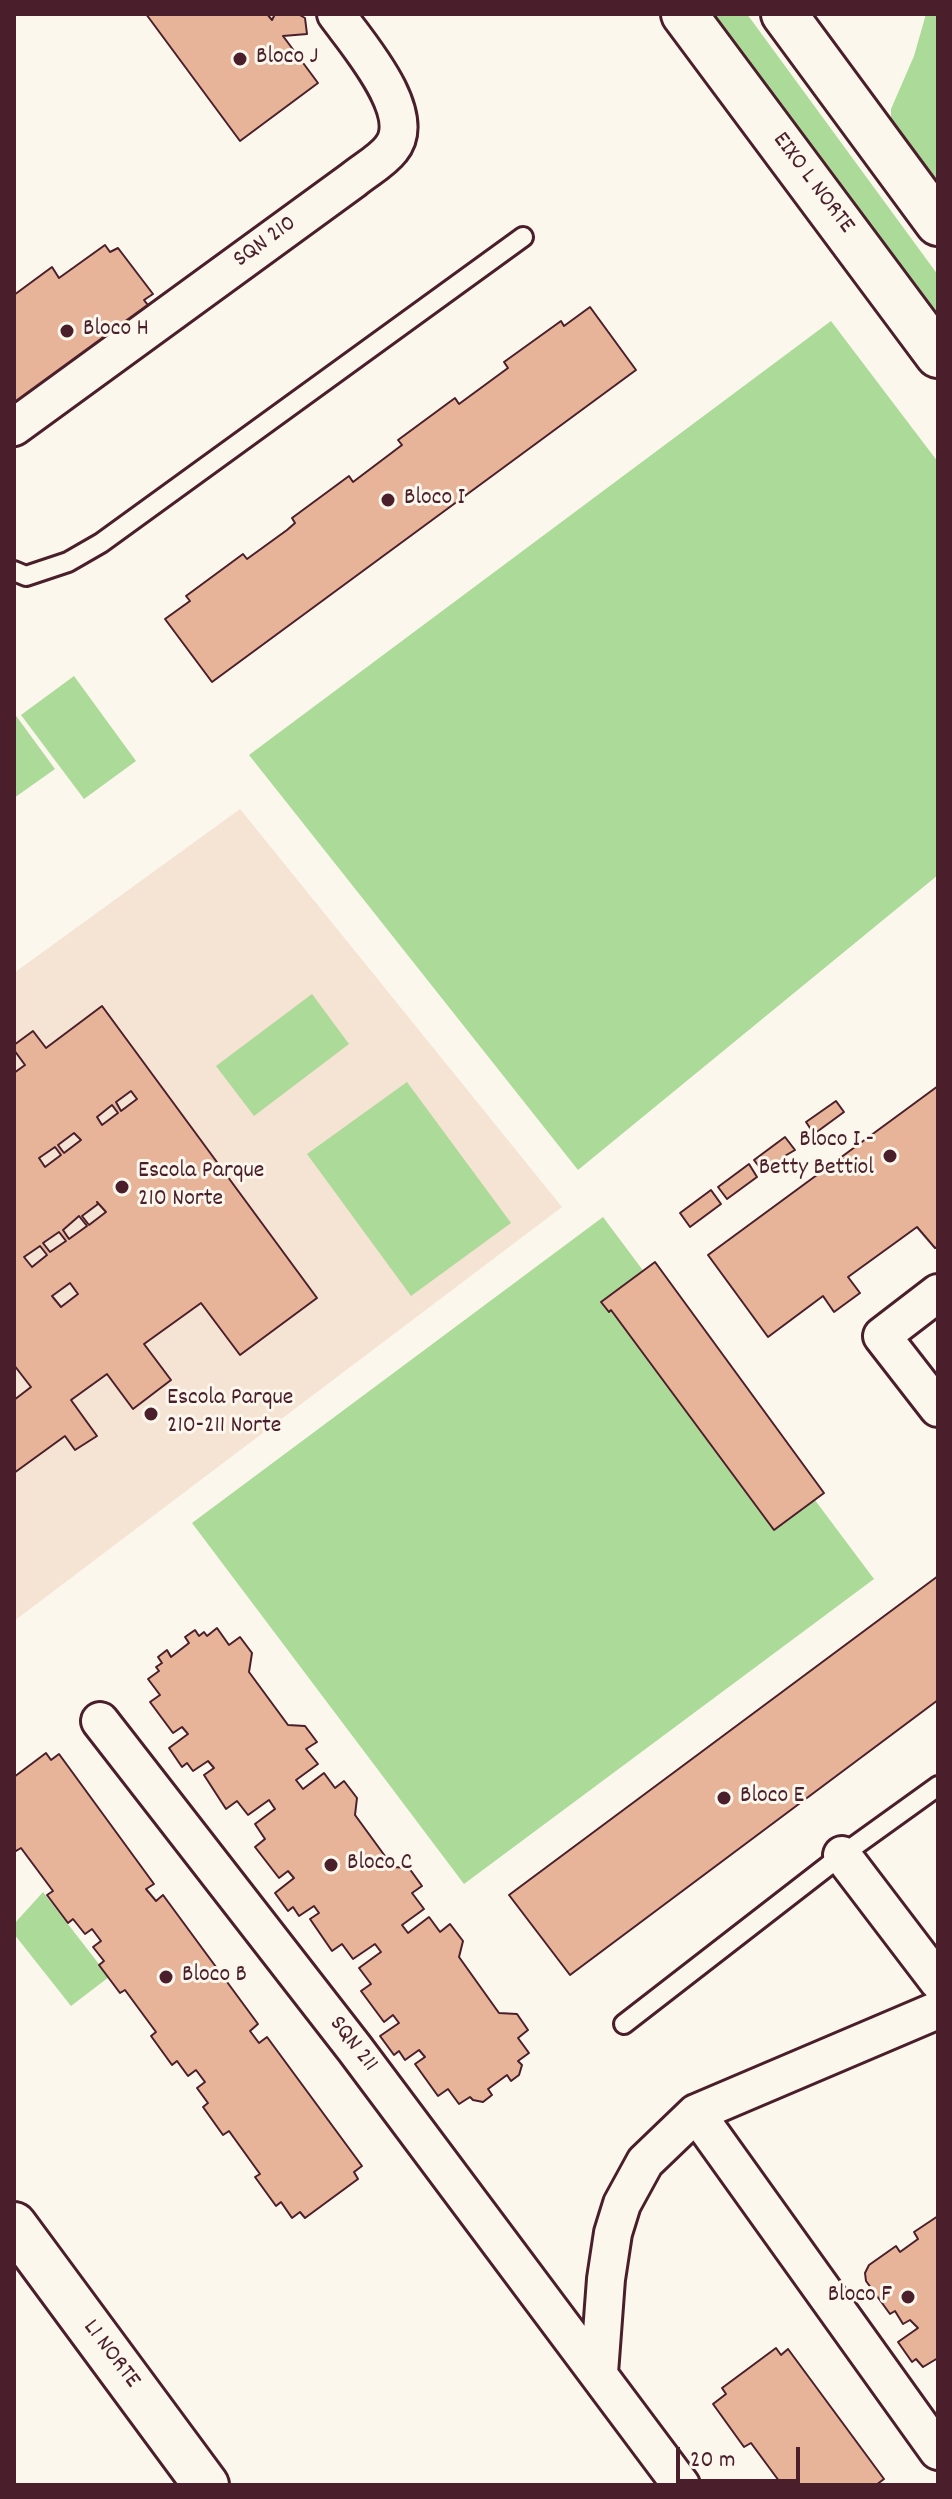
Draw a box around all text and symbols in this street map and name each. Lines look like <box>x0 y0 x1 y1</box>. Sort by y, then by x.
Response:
place label: Bloco J <box>256 45 318 73</box>
marker: Bloco J <box>231 50 249 68</box>
street label: EIXO L NORTE <box>765 128 859 240</box>
street label: SQN 210 <box>229 211 303 275</box>
place label: Bloco H <box>83 317 149 345</box>
marker: Bloco H <box>58 322 76 340</box>
place label: Bloco I <box>404 486 465 514</box>
marker: Bloco I <box>379 491 397 509</box>
place label: Bloco I - Betty Bettiol <box>759 1128 874 1184</box>
marker: Bloco I - Betty Bettiol <box>881 1147 899 1165</box>
place label: Escola Parque 210 Norte <box>138 1159 264 1215</box>
marker: Escola Parque 210 Norte <box>113 1178 131 1196</box>
place label: Escola Parque 210-211 Norte <box>167 1386 293 1442</box>
marker: Escola Parque 210-211 Norte <box>142 1405 160 1423</box>
place label: Bloco E <box>740 1784 804 1812</box>
marker: Bloco E <box>715 1789 733 1807</box>
place label: Bloco C <box>347 1851 412 1879</box>
marker: Bloco C <box>322 1856 340 1874</box>
place label: Bloco B <box>182 1963 247 1991</box>
marker: Bloco B <box>157 1968 175 1986</box>
street label: SQN 211 <box>321 2011 383 2079</box>
place label: Bloco F <box>828 2283 892 2311</box>
marker: Bloco F <box>899 2288 917 2306</box>
street label: L1 NORTE <box>75 2315 145 2395</box>
scale bar <box>680 2431 804 2481</box>
text: 20 m <box>690 2444 736 2478</box>

